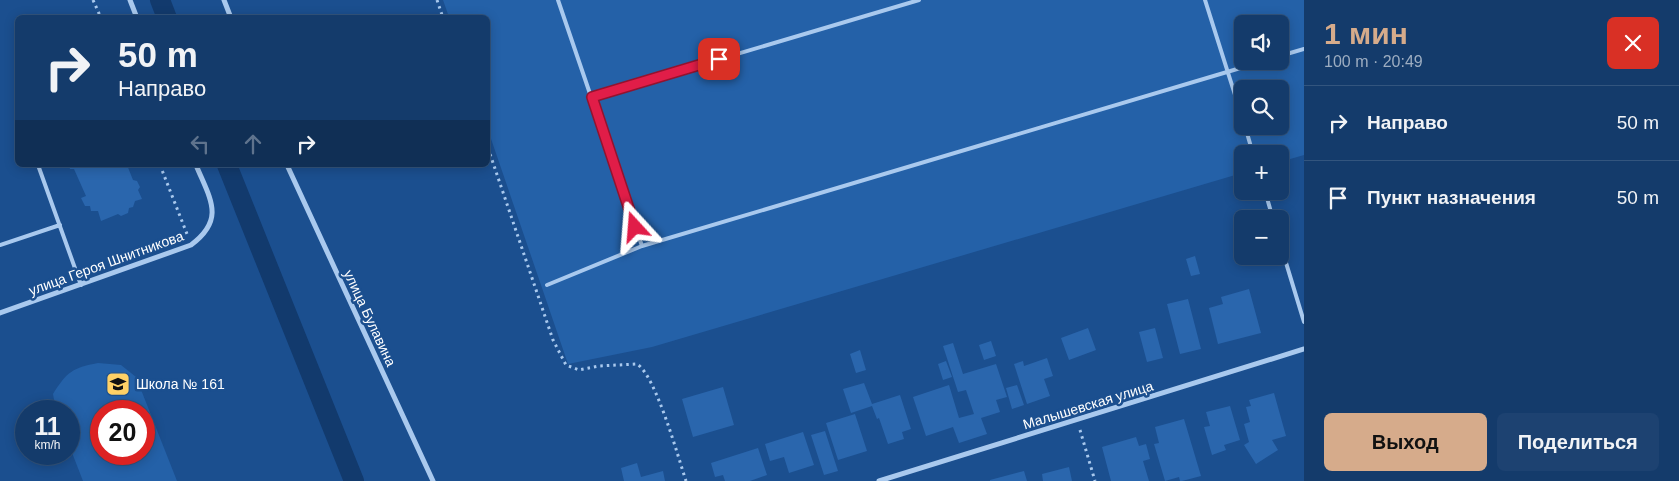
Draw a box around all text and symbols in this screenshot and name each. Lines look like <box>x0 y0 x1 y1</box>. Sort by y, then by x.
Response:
map controls <box>1234 15 1289 265</box>
button: sound <box>1234 15 1289 70</box>
text: 1 мин <box>1324 17 1408 50</box>
button: close <box>1607 17 1659 69</box>
icon: right <box>35 35 100 100</box>
text: 50 m <box>118 35 198 74</box>
pin <box>698 38 740 80</box>
icon: arrive <box>705 45 733 73</box>
text: 100 m · 20:49 <box>1324 53 1423 70</box>
text: Направо <box>118 76 206 101</box>
button: search <box>1234 80 1289 135</box>
icon: right <box>1324 109 1352 137</box>
text: Направо <box>1367 112 1448 133</box>
text: 50 m <box>1617 112 1659 133</box>
icon: left <box>186 130 214 158</box>
icon: ahead <box>239 130 267 158</box>
icon: right <box>292 130 320 158</box>
button: + <box>1234 145 1289 200</box>
icon: arrive <box>1324 184 1352 212</box>
text: Пункт назначения <box>1367 187 1536 208</box>
text: 50 m <box>1617 187 1659 208</box>
position arrow <box>608 200 660 252</box>
button: − <box>1234 210 1289 265</box>
street label: улица Героя Шнитникова <box>27 227 186 298</box>
street label: улица Булавина <box>341 267 399 369</box>
school or university icon: Школа № 161 <box>105 371 131 397</box>
place label: Школа № 161 <box>136 376 225 392</box>
street label: Малышевская улица <box>1021 378 1155 432</box>
speed limit sign: 20 <box>90 400 155 465</box>
text: 11 <box>34 412 61 440</box>
button: Выход <box>1324 413 1487 471</box>
button: Поделиться <box>1497 413 1659 471</box>
text: km/h <box>34 438 61 452</box>

